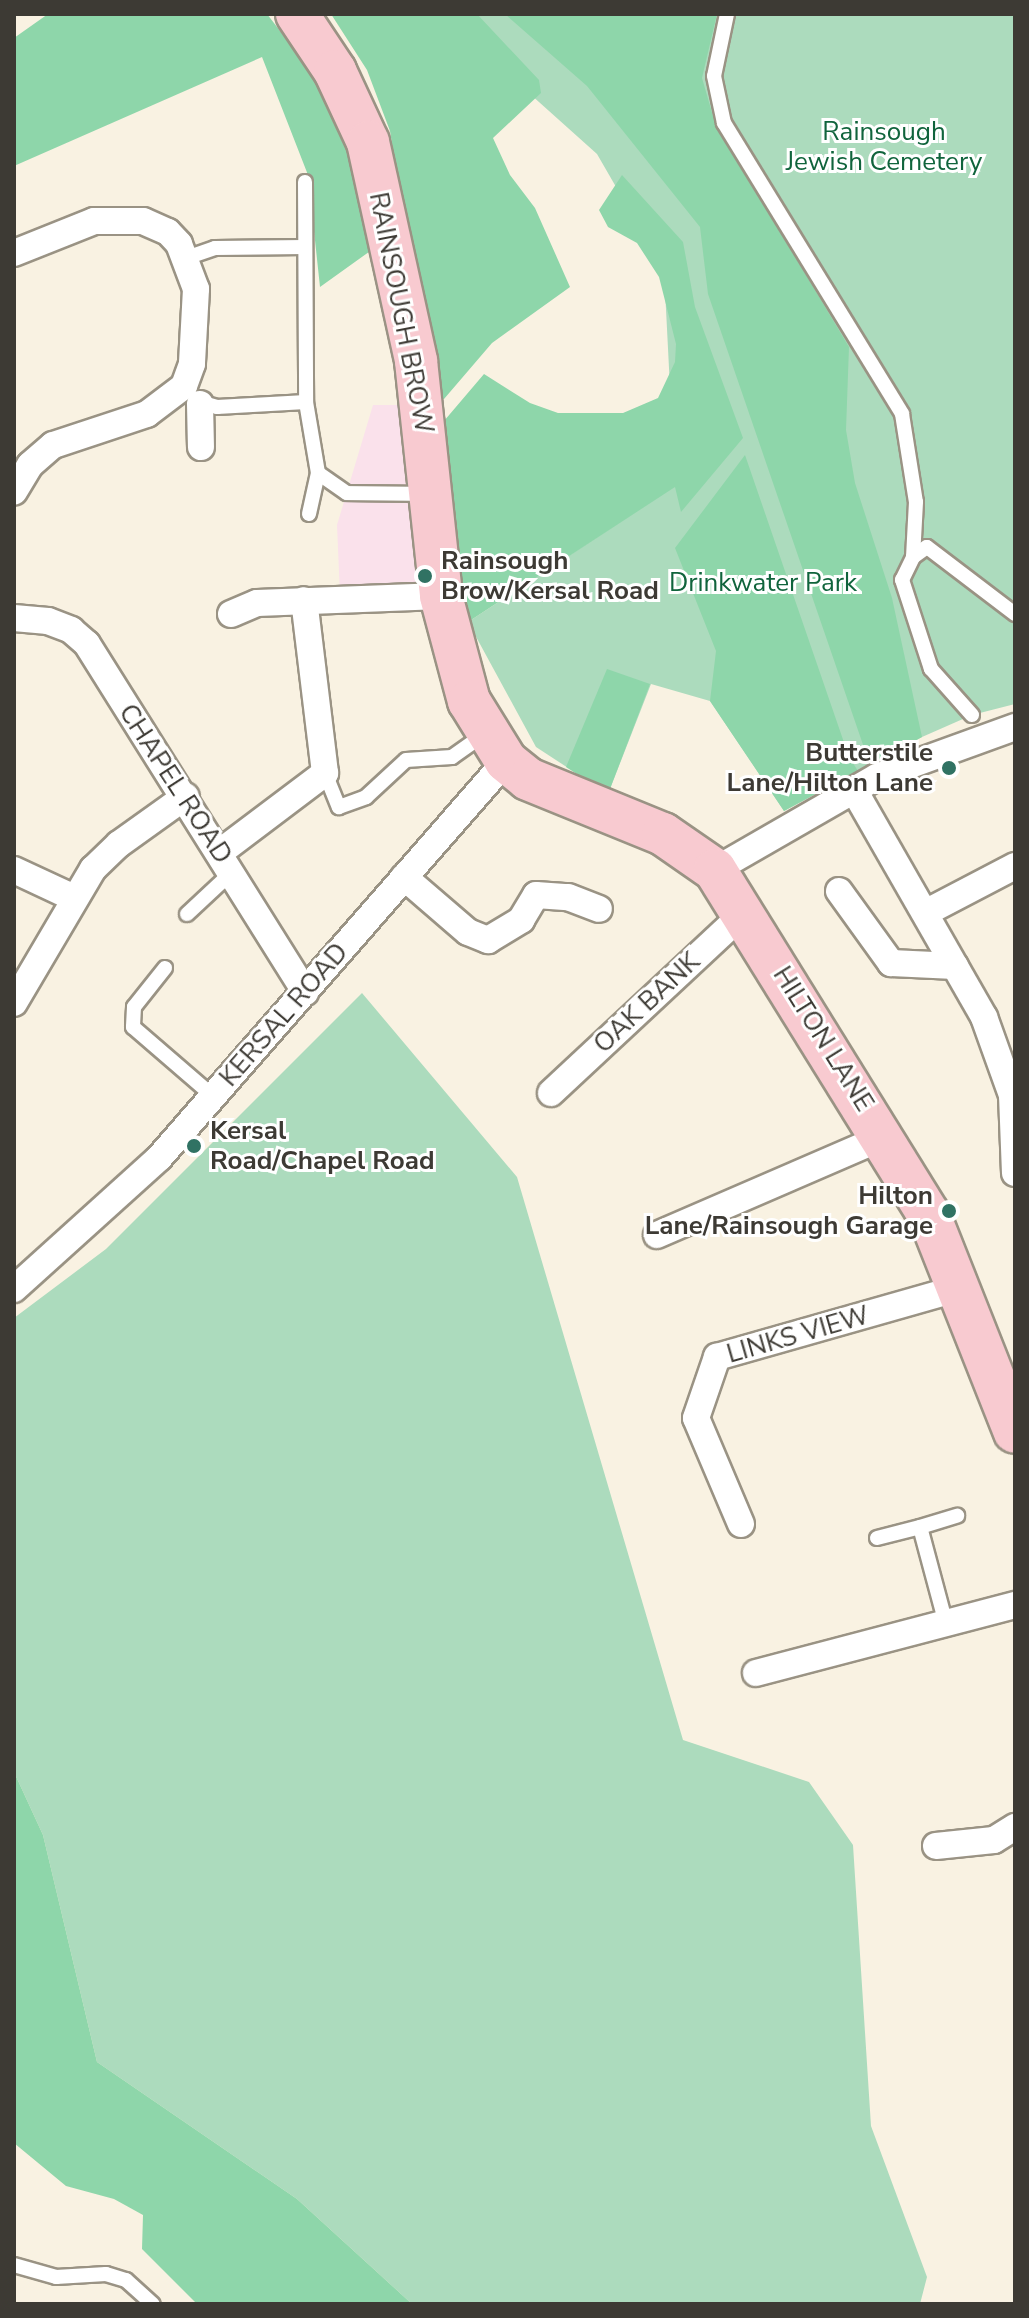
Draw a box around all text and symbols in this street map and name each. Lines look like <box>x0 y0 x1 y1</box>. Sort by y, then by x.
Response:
park label: Rainsough Jewish Cemetery <box>786 116 982 178</box>
street label: RAINSOUGH BROW <box>362 190 440 436</box>
place label: Rainsough Brow/Kersal Road <box>441 545 659 606</box>
marker: Rainsough Brow/Kersal Road <box>416 567 434 585</box>
park label: Drinkwater Park <box>669 567 857 599</box>
street label: CHAPEL ROAD <box>112 698 238 870</box>
place label: Butterstile Lane/Hilton Lane <box>727 737 933 798</box>
marker: Butterstile Lane/Hilton Lane <box>940 759 958 777</box>
street label: KERSAL ROAD <box>213 937 355 1093</box>
street label: OAK BANK <box>588 946 706 1060</box>
street label: HILTON LANE <box>766 961 880 1117</box>
place label: Kersal Road/Chapel Road <box>210 1115 435 1176</box>
marker: Kersal Road/Chapel Road <box>185 1137 203 1155</box>
place label: Hilton Lane/Rainsough Garage <box>645 1180 933 1242</box>
marker: Hilton Lane/Rainsough Garage <box>940 1202 958 1220</box>
street label: LINKS VIEW <box>723 1300 873 1370</box>

